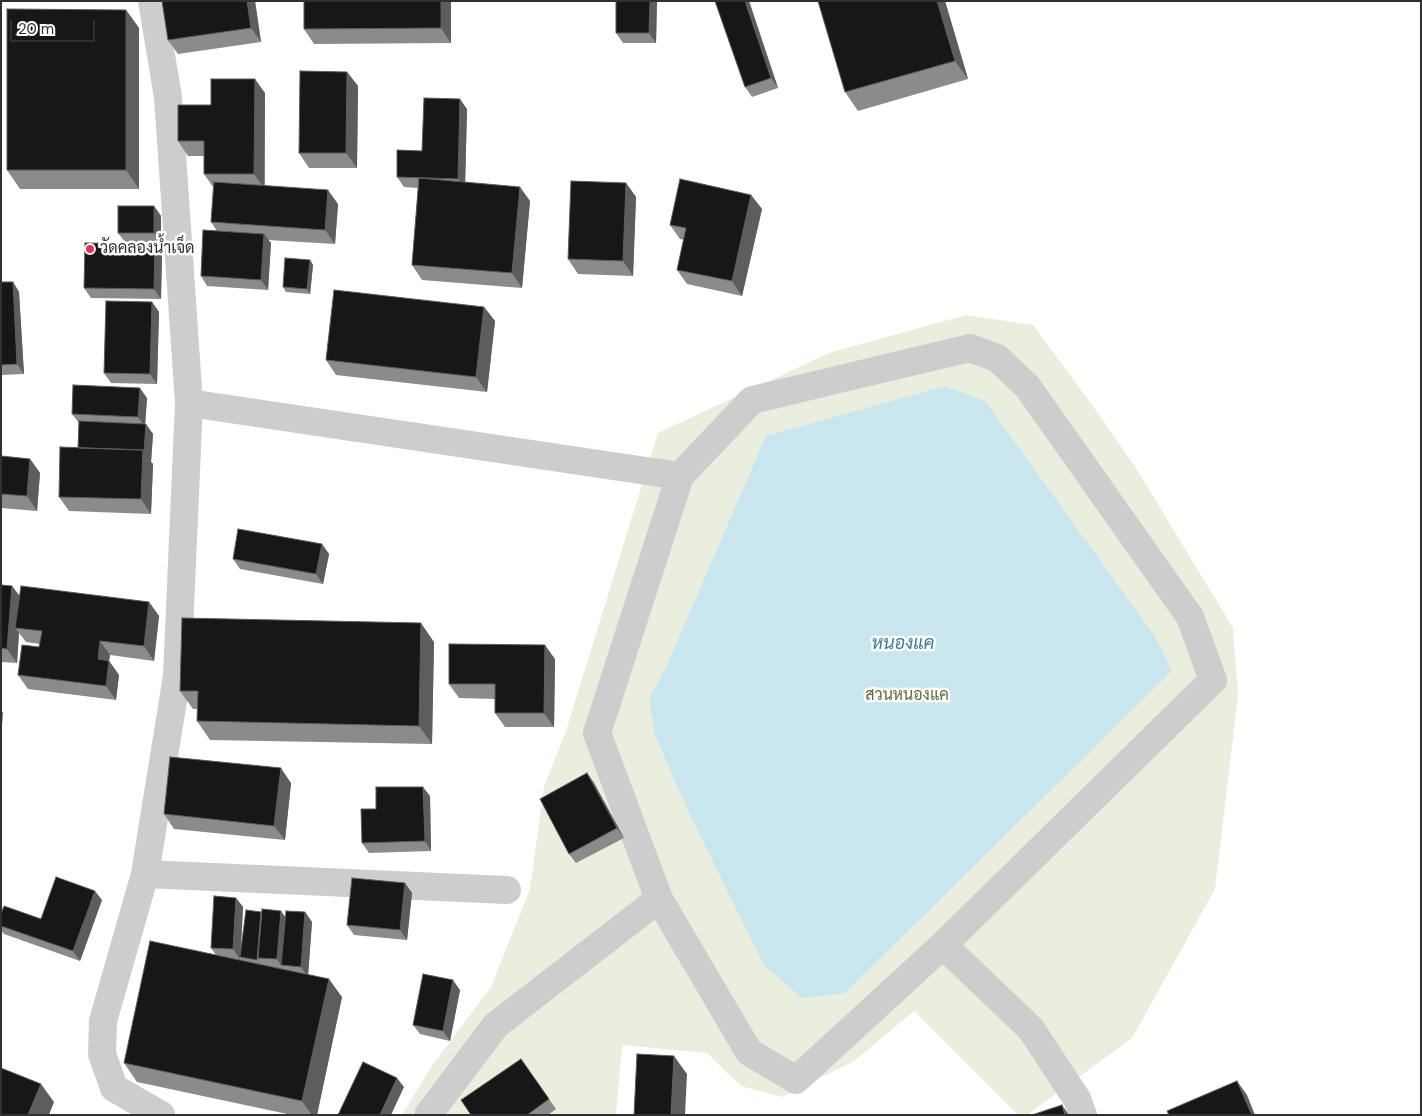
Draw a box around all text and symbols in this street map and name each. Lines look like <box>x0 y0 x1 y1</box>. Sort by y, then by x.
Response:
scale bar <box>12 10 98 42</box>
text: 20 m <box>18 19 54 39</box>
place label: วัดคลองน้ำเจ็ด <box>100 239 195 259</box>
marker: วัดคลองน้ำเจ็ด <box>84 243 96 255</box>
water label: หนองแค <box>872 633 934 655</box>
park label: สวนหนองแค <box>865 686 949 706</box>

